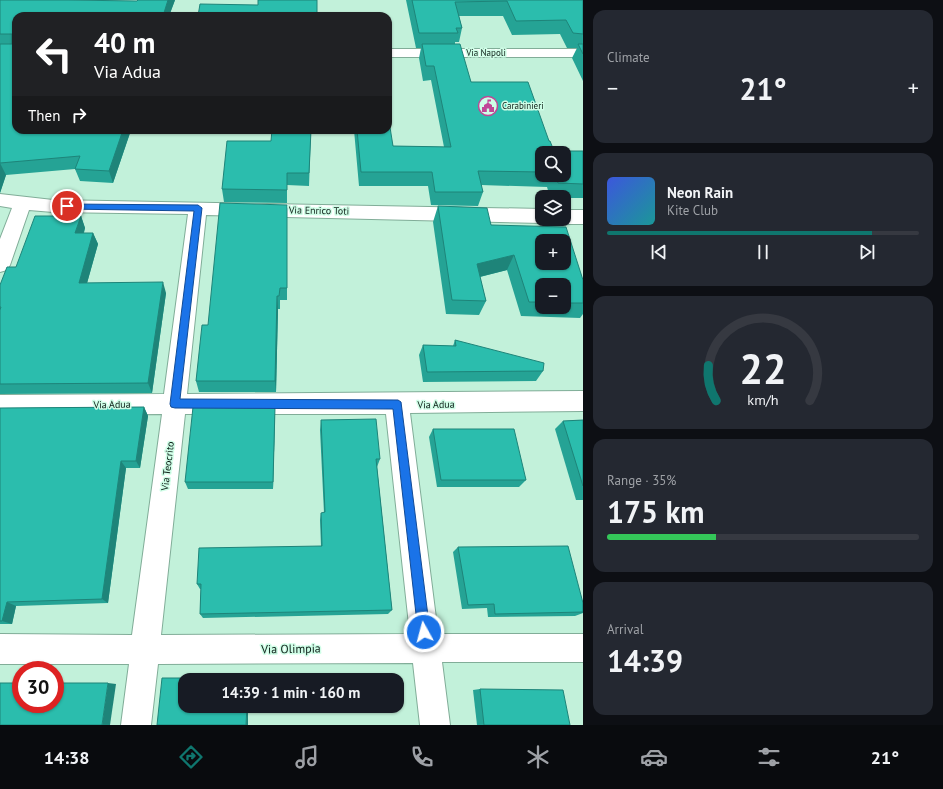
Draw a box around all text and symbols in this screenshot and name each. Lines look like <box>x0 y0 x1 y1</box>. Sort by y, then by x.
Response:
text: 40 m <box>94 24 155 61</box>
icon: left <box>28 28 80 80</box>
street label: Via Napoli <box>465 47 506 58</box>
text: Climate <box>607 49 650 66</box>
text: Via Adua <box>94 60 161 83</box>
text: 21° <box>739 69 787 108</box>
text: − <box>607 74 618 102</box>
text: + <box>908 74 919 102</box>
public building icon: Carabinieri <box>477 95 499 117</box>
place label: Carabinieri <box>502 100 544 111</box>
icon: right <box>68 104 90 126</box>
text: Then <box>28 106 60 125</box>
map controls <box>535 146 571 314</box>
button: search <box>535 146 571 182</box>
text: Neon Rain <box>667 183 733 202</box>
pin <box>50 189 84 223</box>
button: layers <box>535 190 571 226</box>
icon: arrive <box>56 195 78 217</box>
text: Kite Club <box>667 202 718 219</box>
street label: Via Enrico Toti <box>288 203 349 218</box>
button: + <box>535 234 571 270</box>
icon: previous <box>648 241 670 263</box>
icon: pause <box>752 241 774 263</box>
icon: next <box>856 241 878 263</box>
button: − <box>535 278 571 314</box>
text: 22 <box>739 341 787 394</box>
text: km/h <box>747 389 779 408</box>
street label: Via Adua <box>92 398 131 411</box>
street label: Via Adua <box>416 398 455 411</box>
street label: Via Teocrito <box>158 441 177 492</box>
text: Range · 35% <box>607 472 676 489</box>
text: 175 km <box>607 492 705 531</box>
position arrow <box>403 611 445 653</box>
text: Arrival <box>607 621 643 638</box>
street label: Via Olimpia <box>260 640 321 657</box>
text: 14:39 <box>607 641 683 680</box>
speed limit sign: 30 <box>12 661 64 713</box>
text: 14:39 · 1 min · 160 m <box>222 683 360 702</box>
icon: directions <box>177 743 205 771</box>
icon: music <box>293 743 321 771</box>
icon: phone <box>408 743 436 771</box>
icon: climate <box>524 743 552 771</box>
icon: car <box>640 743 668 771</box>
icon: filters <box>755 743 783 771</box>
text: 14:38 <box>44 746 89 769</box>
text: 21° <box>871 746 899 769</box>

